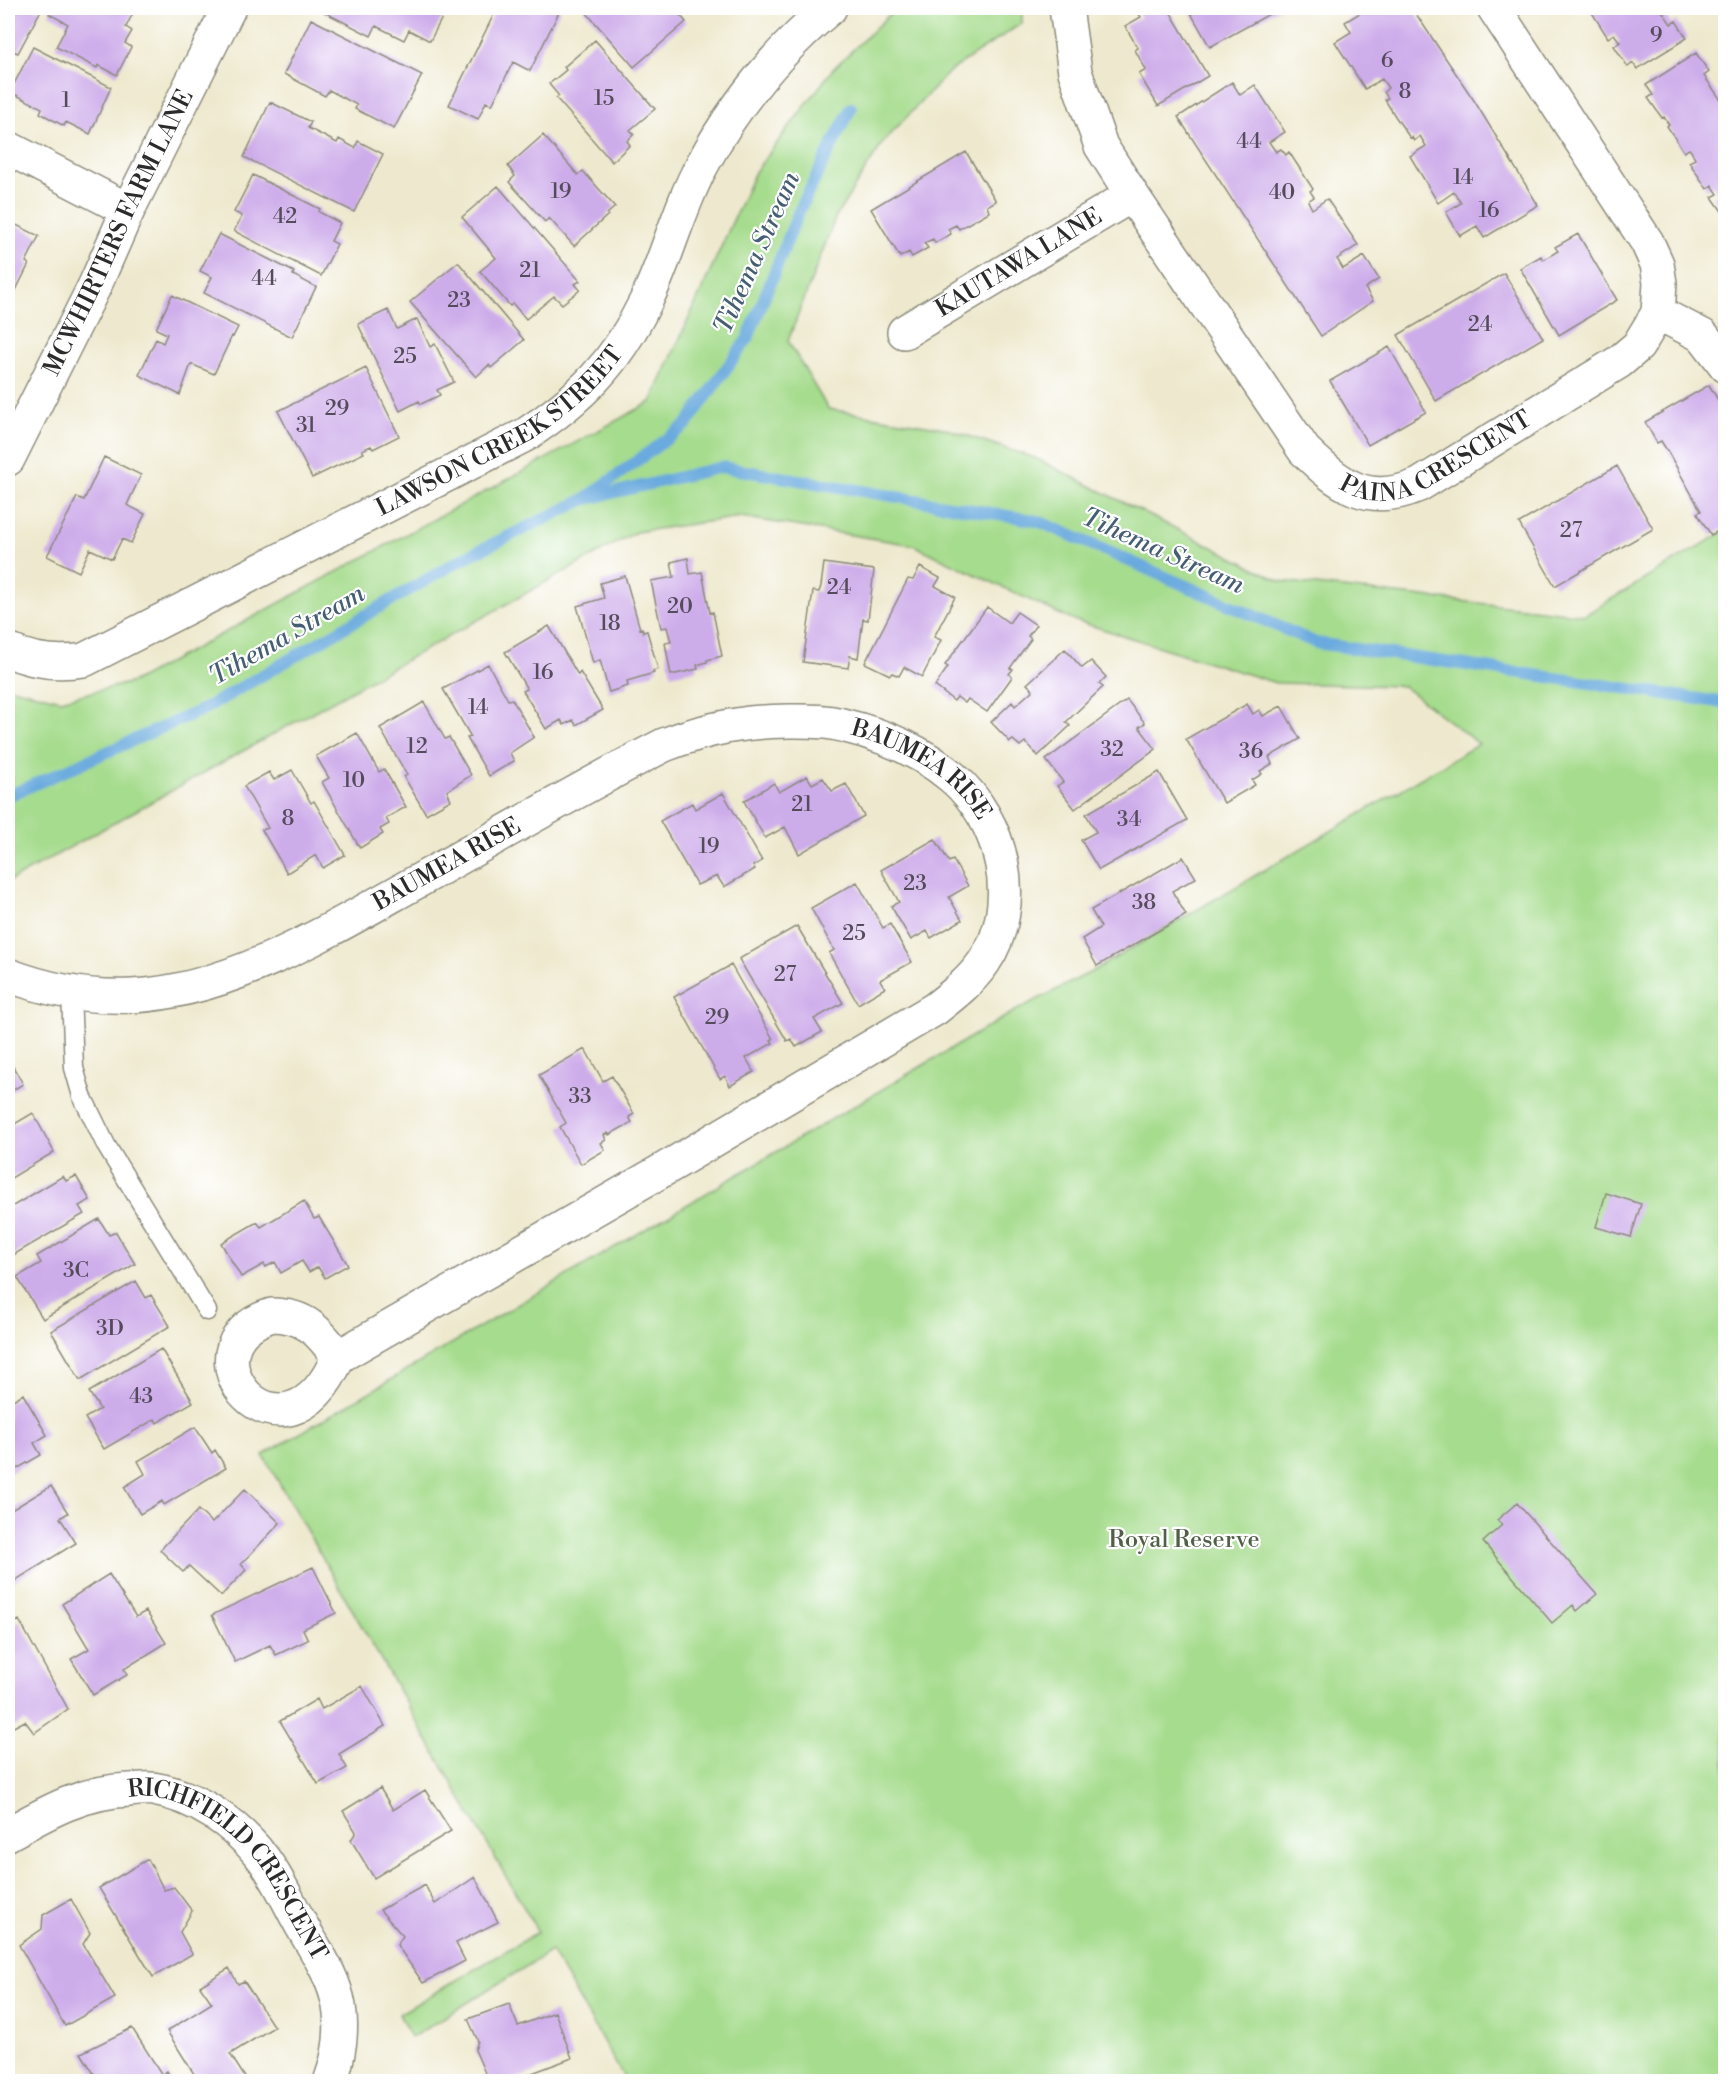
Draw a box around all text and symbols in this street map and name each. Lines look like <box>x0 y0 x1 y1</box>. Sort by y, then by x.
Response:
house number: 9 <box>1650 23 1662 49</box>
house number: 6 <box>1381 48 1394 74</box>
house number: 8 <box>1399 79 1411 105</box>
street label: MCWHIRTERS FARM LANE <box>37 85 201 381</box>
house number: 15 <box>594 86 614 112</box>
house number: 1 <box>61 88 71 114</box>
house number: 44 <box>1236 129 1262 155</box>
house number: 14 <box>1453 165 1473 191</box>
water label: Tihema Stream <box>707 166 807 339</box>
house number: 19 <box>550 179 572 205</box>
house number: 40 <box>1269 180 1295 206</box>
house number: 16 <box>1478 198 1500 224</box>
street label: KAUTAWA LANE <box>930 201 1108 324</box>
house number: 42 <box>273 204 297 230</box>
house number: 21 <box>519 258 541 284</box>
house number: 44 <box>251 266 277 292</box>
house number: 23 <box>447 288 471 314</box>
house number: 24 <box>1468 312 1492 338</box>
street label: LAWSON CREEK STREET <box>371 340 630 523</box>
house number: 25 <box>393 344 417 370</box>
house number: 29 <box>325 396 349 422</box>
street label: PAINA CRESCENT <box>1334 404 1537 509</box>
house number: 31 <box>296 413 316 439</box>
water label: Tihema Stream <box>1077 501 1250 601</box>
house number: 27 <box>1560 518 1583 544</box>
house number: 24 <box>827 575 851 601</box>
water label: Tihema Stream <box>203 577 371 693</box>
house number: 20 <box>667 594 693 620</box>
house number: 18 <box>599 611 621 637</box>
house number: 16 <box>532 660 554 686</box>
house number: 14 <box>468 695 488 721</box>
street label: BAUMEA RISE <box>847 713 998 825</box>
house number: 12 <box>406 734 428 760</box>
house number: 32 <box>1100 737 1124 763</box>
house number: 36 <box>1239 739 1263 765</box>
house number: 10 <box>343 768 365 794</box>
house number: 21 <box>791 792 813 818</box>
house number: 8 <box>282 806 294 832</box>
house number: 34 <box>1117 807 1141 833</box>
street label: BAUMEA RISE <box>367 811 526 918</box>
house number: 19 <box>698 834 720 860</box>
house number: 23 <box>903 871 927 897</box>
house number: 38 <box>1132 890 1156 916</box>
house number: 25 <box>842 921 866 947</box>
house number: 27 <box>774 962 797 988</box>
house number: 29 <box>705 1005 729 1031</box>
house number: 33 <box>568 1084 592 1110</box>
house number: 3C <box>63 1258 89 1284</box>
house number: 3D <box>96 1316 124 1342</box>
house number: 43 <box>129 1384 153 1410</box>
park label: Royal Reserve <box>1108 1525 1260 1555</box>
street label: RICHFIELD CRESCENT <box>126 1773 334 1966</box>

